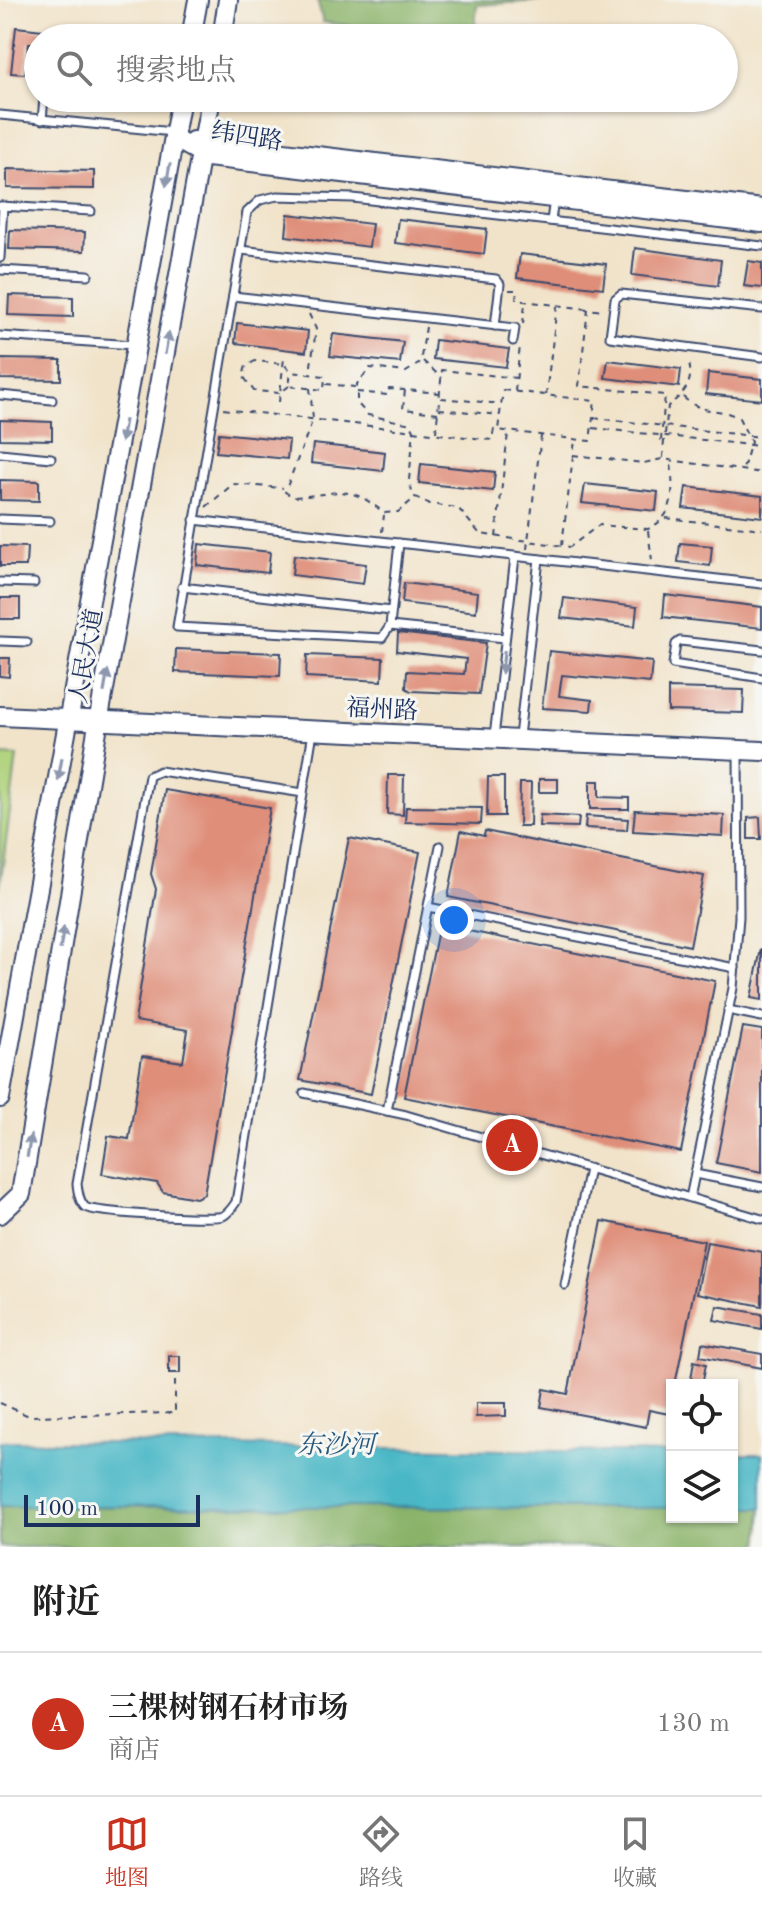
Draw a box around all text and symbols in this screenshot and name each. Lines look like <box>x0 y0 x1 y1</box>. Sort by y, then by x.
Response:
search box <box>24 24 738 112</box>
icon: search <box>52 46 96 90</box>
text: 搜索地点 <box>116 57 236 87</box>
street label: 纬四路 <box>209 118 285 155</box>
one-way arrow <box>161 163 174 188</box>
one-way arrow <box>162 330 174 355</box>
one-way arrow <box>116 419 128 444</box>
street label: 人民大道 <box>65 606 108 706</box>
one-way arrow <box>496 650 509 675</box>
one-way arrow <box>100 669 112 694</box>
street label: 福州路 <box>345 694 419 725</box>
one-way arrow <box>54 757 66 782</box>
your location <box>434 900 474 940</box>
one-way arrow <box>57 925 69 950</box>
pin: A <box>486 1115 538 1175</box>
one-way arrow <box>23 1133 36 1158</box>
map controls <box>666 1379 738 1523</box>
button: locate <box>666 1379 738 1451</box>
water label: 东沙河 <box>297 1431 379 1459</box>
button: layers <box>666 1451 738 1523</box>
scale bar <box>24 1491 200 1527</box>
text: 100 m <box>36 1498 98 1520</box>
text: 附近 <box>32 1587 100 1621</box>
text: 三棵树钢石材市场 <box>108 1694 348 1724</box>
text: A <box>48 1711 68 1737</box>
text: 130 m <box>657 1711 730 1737</box>
text: 商店 <box>108 1738 160 1764</box>
tab: 地图 <box>105 1812 149 1893</box>
tab: 路线 <box>359 1812 403 1893</box>
tab: 收藏 <box>613 1812 657 1893</box>

